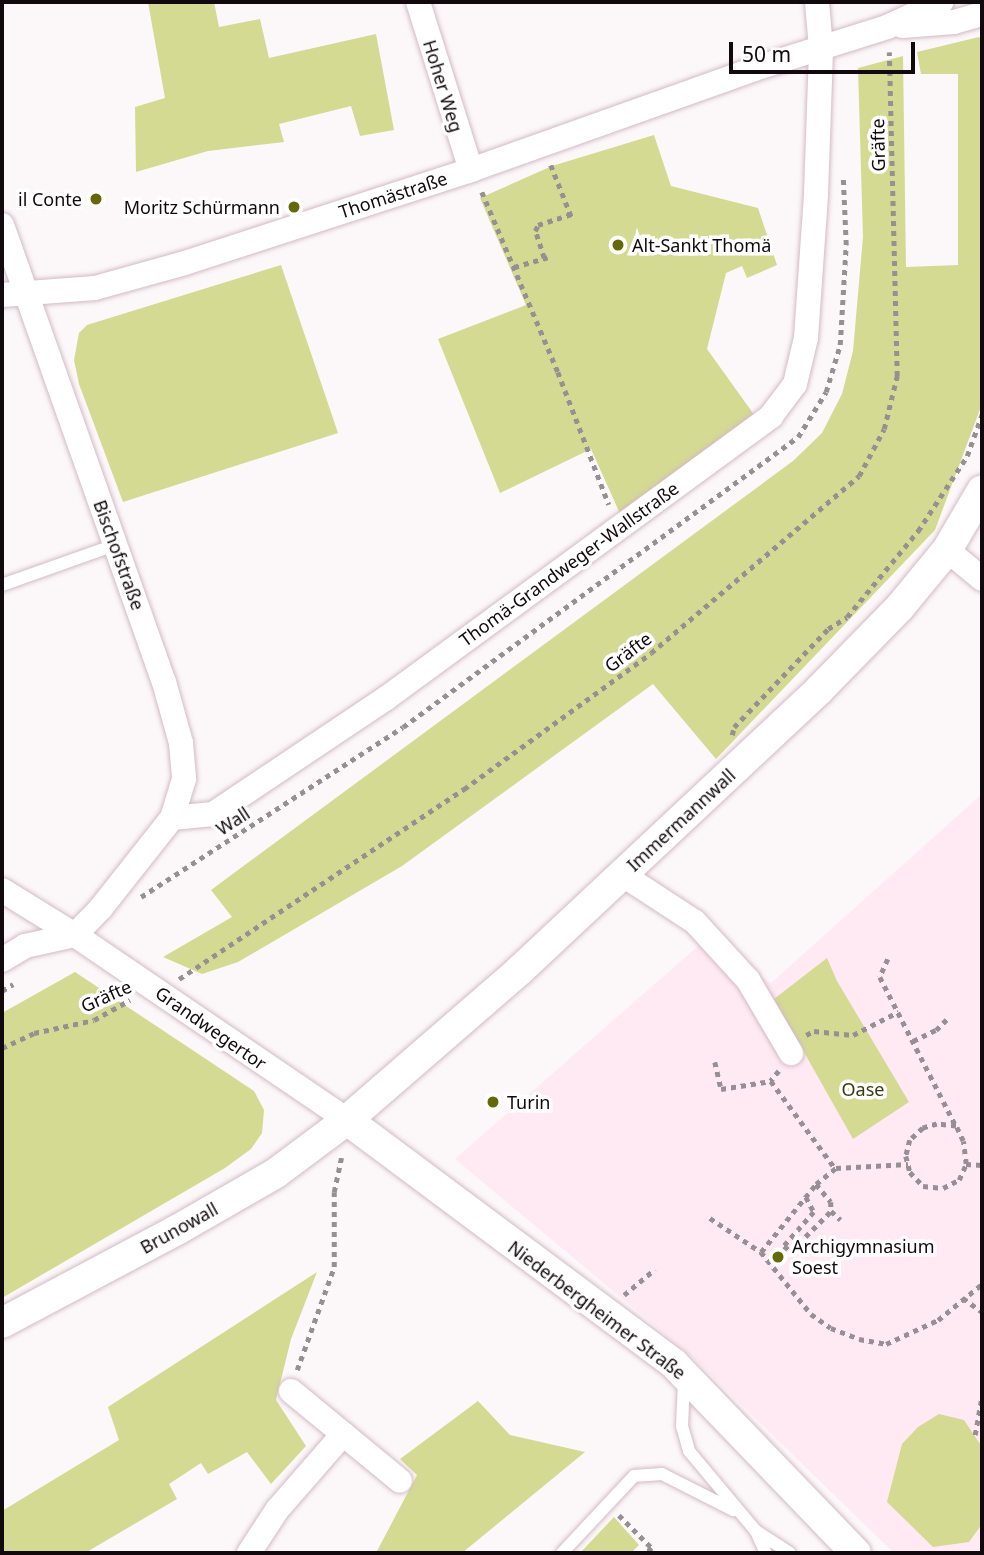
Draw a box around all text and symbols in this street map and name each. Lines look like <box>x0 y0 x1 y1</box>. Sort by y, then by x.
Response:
scale bar <box>732 28 918 72</box>
street label: Hoher Weg <box>419 37 467 135</box>
text: 50 m <box>742 40 791 68</box>
street label: Gräfte <box>867 118 889 172</box>
street label: Thomästraße <box>336 167 450 223</box>
place label: il Conte <box>18 188 82 210</box>
marker: il Conte <box>88 191 104 207</box>
place label: Moritz Schürmann <box>124 196 280 218</box>
marker: Moritz Schürmann <box>286 199 302 215</box>
place label: Alt-Sankt Thomä <box>632 234 771 256</box>
marker: Alt-Sankt Thomä <box>610 237 626 253</box>
street label: Thomä-Grandweger-Wallstraße <box>455 477 683 651</box>
street label: Bischofstraße <box>89 497 149 613</box>
street label: Gräfte <box>600 627 656 677</box>
street label: Immermannwall <box>622 764 740 876</box>
street label: Wall <box>212 802 254 840</box>
street label: Gräfte <box>77 975 135 1017</box>
street label: Grandwegertor <box>151 982 271 1074</box>
park label: Oase <box>842 1078 884 1100</box>
place label: Turin <box>507 1091 550 1113</box>
marker: Turin <box>485 1094 501 1110</box>
street label: Brunowall <box>136 1198 222 1258</box>
street label: Niederbergheimer Straße <box>504 1236 690 1384</box>
place label: Archigymnasium Soest <box>792 1236 935 1278</box>
marker: Archigymnasium Soest <box>770 1249 786 1265</box>

